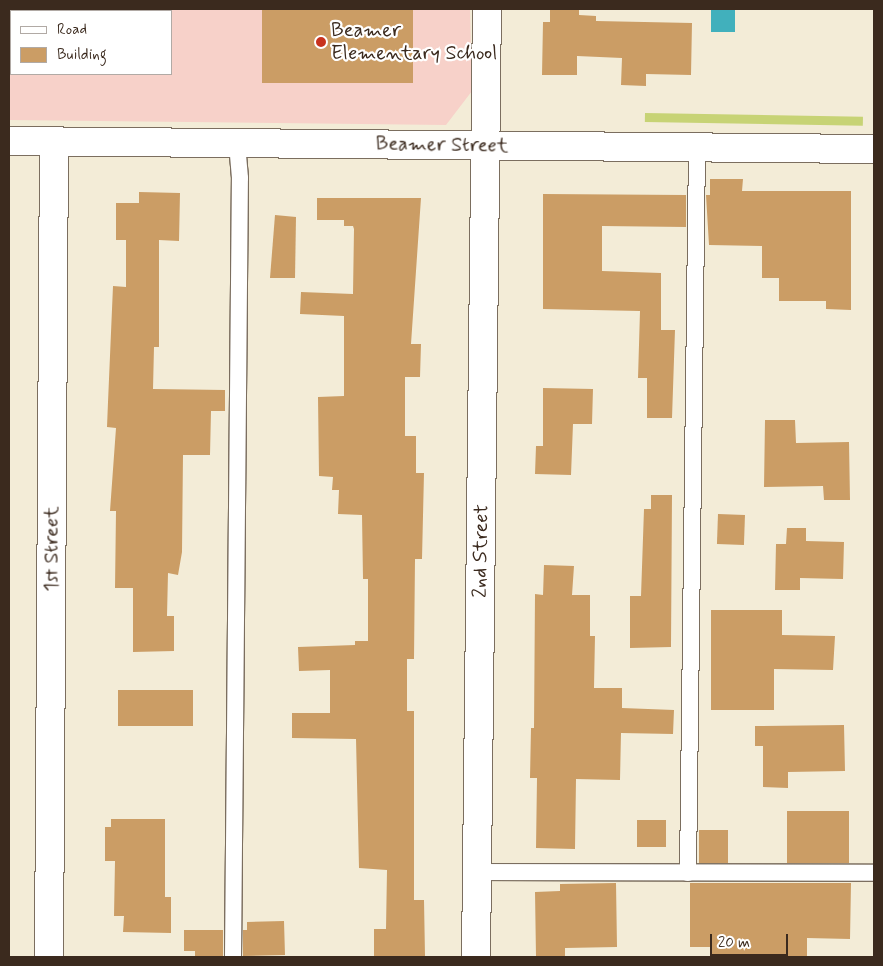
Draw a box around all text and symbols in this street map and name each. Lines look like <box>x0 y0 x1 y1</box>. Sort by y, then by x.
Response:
legend <box>10 10 172 75</box>
place label: Beamer Elementary School <box>331 19 497 66</box>
text: Road <box>57 20 87 40</box>
marker: Beamer Elementary School <box>315 36 327 48</box>
text: Building <box>57 45 107 65</box>
street label: Beamer Street <box>375 132 509 158</box>
street label: 2nd Street <box>468 504 494 598</box>
street label: 1st Street <box>40 506 64 592</box>
scale bar <box>713 924 790 956</box>
text: 20 m <box>718 933 750 953</box>

